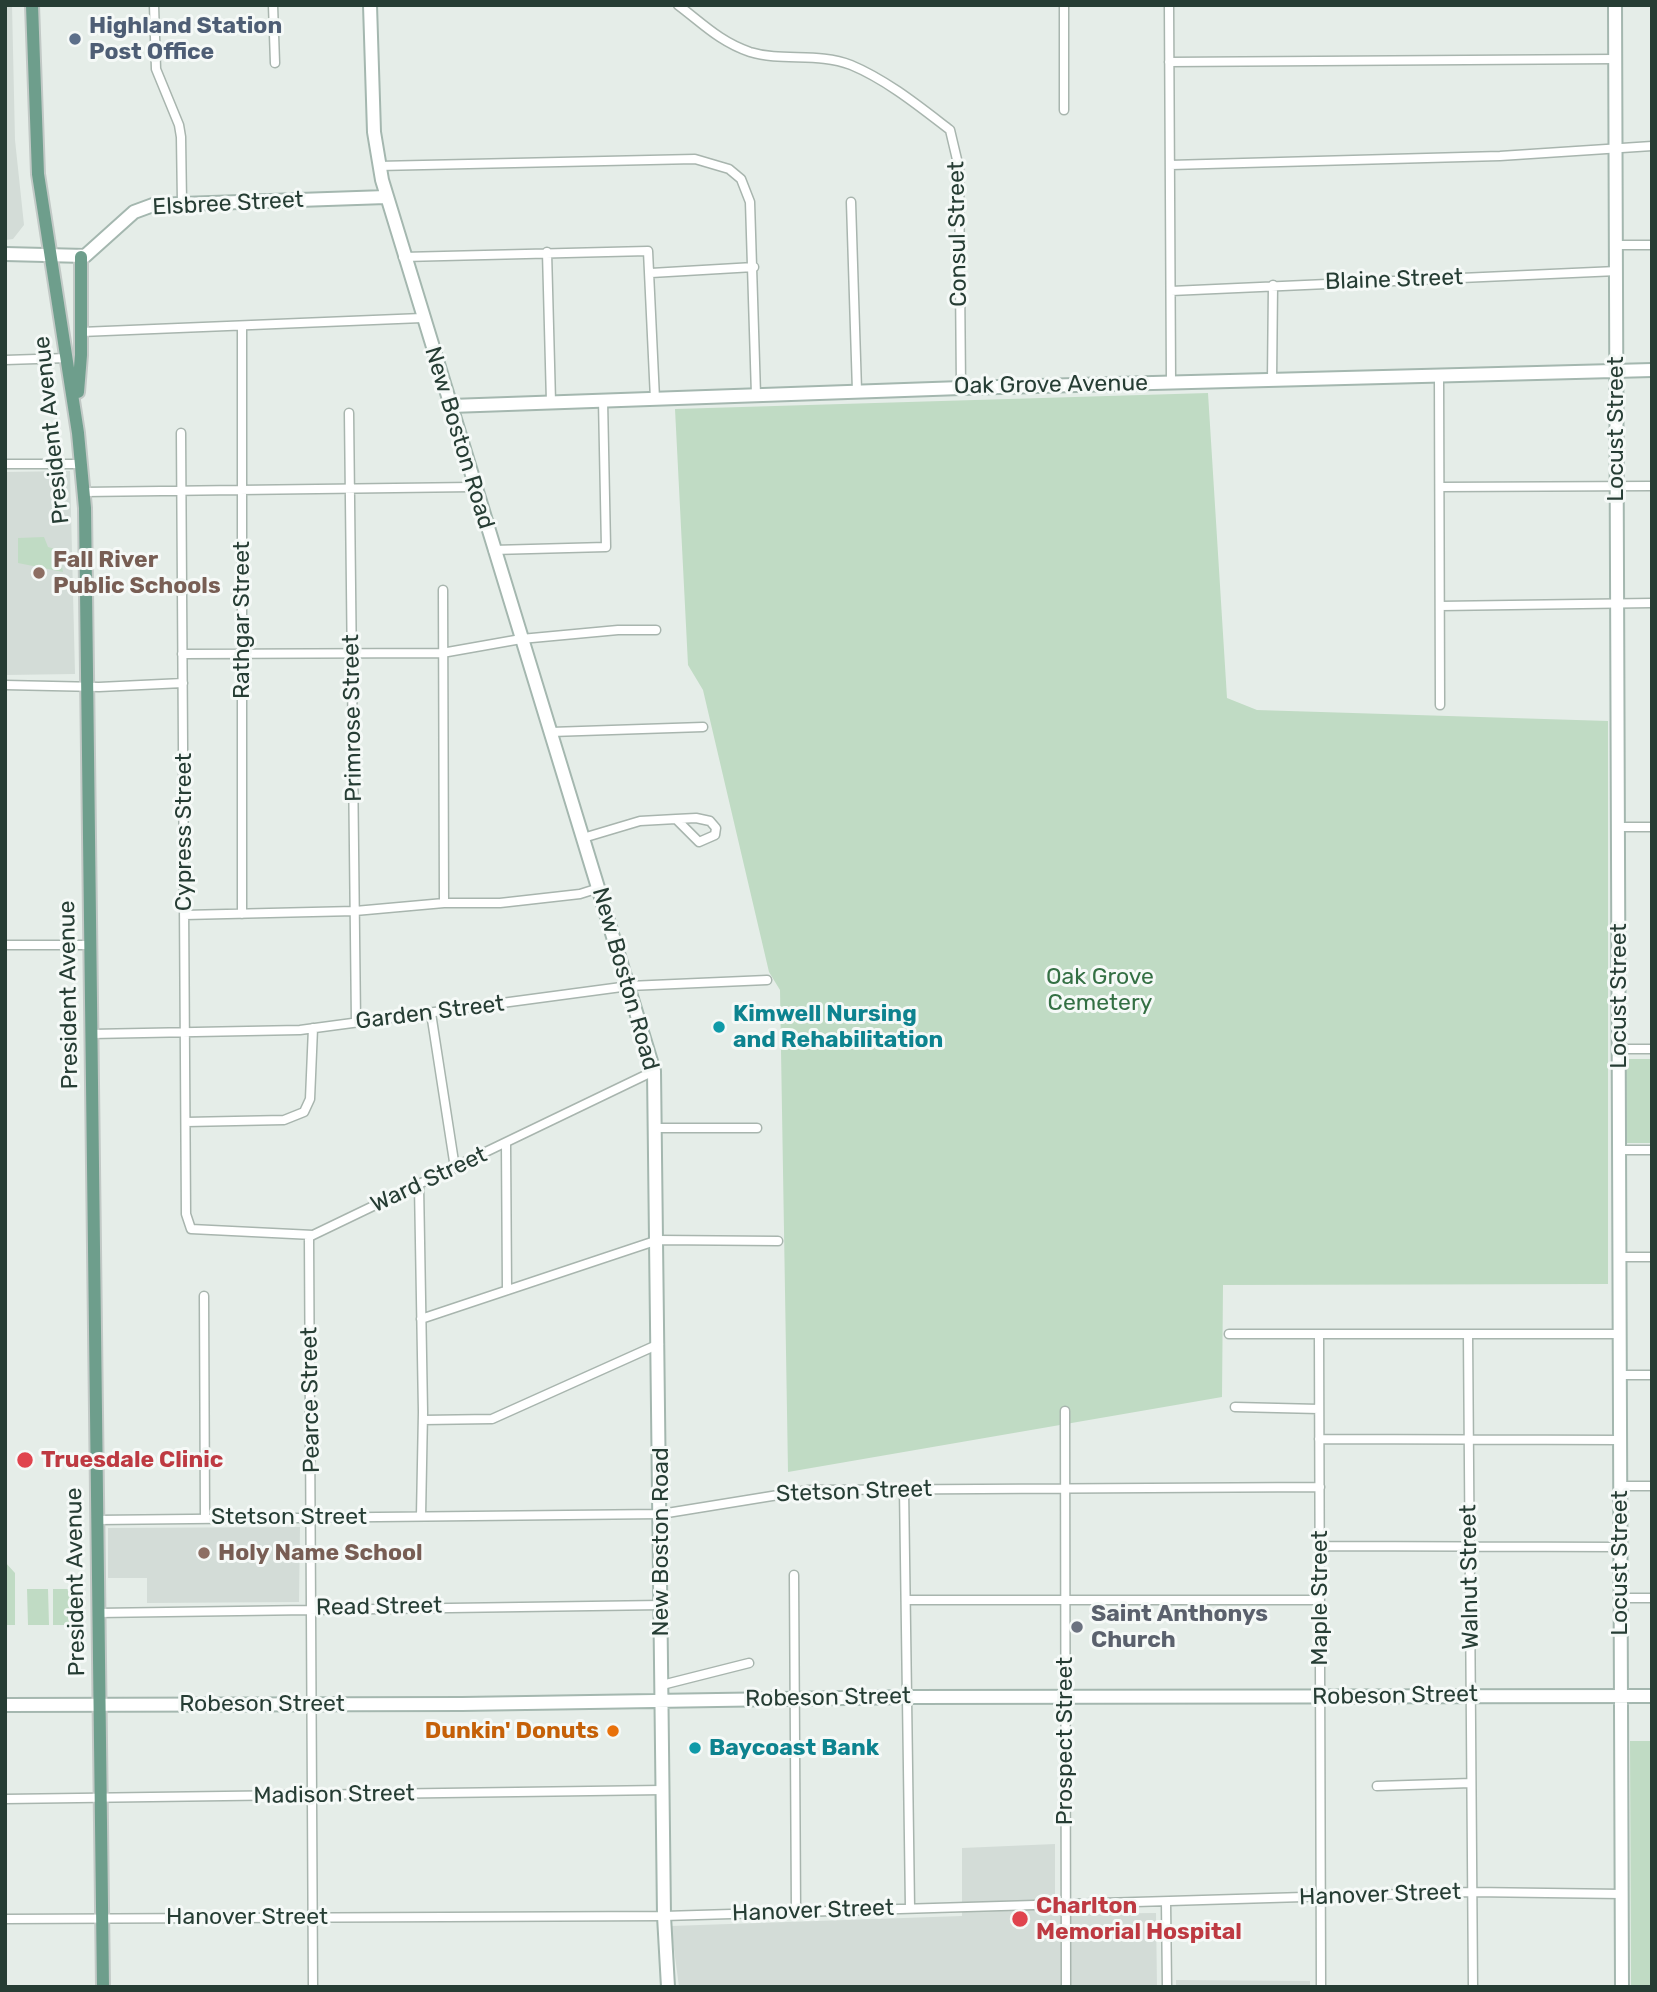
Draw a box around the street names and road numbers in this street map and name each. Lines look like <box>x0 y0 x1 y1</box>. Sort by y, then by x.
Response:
street label: Consul Street <box>943 161 973 307</box>
street label: Elsbree Street <box>152 186 304 222</box>
street label: Blaine Street <box>1324 264 1464 296</box>
street label: President Avenue <box>28 335 76 525</box>
street label: New Boston Road <box>418 344 500 532</box>
street label: Locust Street <box>1602 356 1630 502</box>
street label: Oak Grove Avenue <box>954 370 1148 400</box>
street label: Rathgar Street <box>228 541 256 699</box>
street label: Primrose Street <box>338 634 368 802</box>
street label: Cypress Street <box>170 753 198 911</box>
street label: New Boston Road <box>586 884 664 1074</box>
street label: President Avenue <box>54 900 84 1090</box>
street label: Locust Street <box>1605 923 1633 1069</box>
street label: Garden Street <box>354 990 506 1036</box>
street label: Ward Street <box>367 1141 491 1219</box>
street label: Pearce Street <box>296 1327 326 1473</box>
street label: New Boston Road <box>647 1447 675 1637</box>
street label: Stetson Street <box>776 1475 932 1509</box>
street label: President Avenue <box>61 1487 91 1677</box>
street label: Locust Street <box>1606 1490 1634 1636</box>
street label: Stetson Street <box>211 1503 367 1531</box>
street label: Walnut Street <box>1455 1504 1485 1650</box>
street label: Maple Street <box>1306 1530 1334 1666</box>
street label: Read Street <box>316 1592 442 1622</box>
street label: Prospect Street <box>1051 1657 1079 1825</box>
street label: Robeson Street <box>1312 1681 1478 1711</box>
street label: Robeson Street <box>745 1683 911 1713</box>
street label: Robeson Street <box>179 1690 345 1718</box>
street label: Madison Street <box>253 1780 415 1810</box>
street label: Hanover Street <box>1299 1878 1461 1912</box>
street label: Hanover Street <box>732 1894 894 1928</box>
street label: Hanover Street <box>166 1903 328 1931</box>

